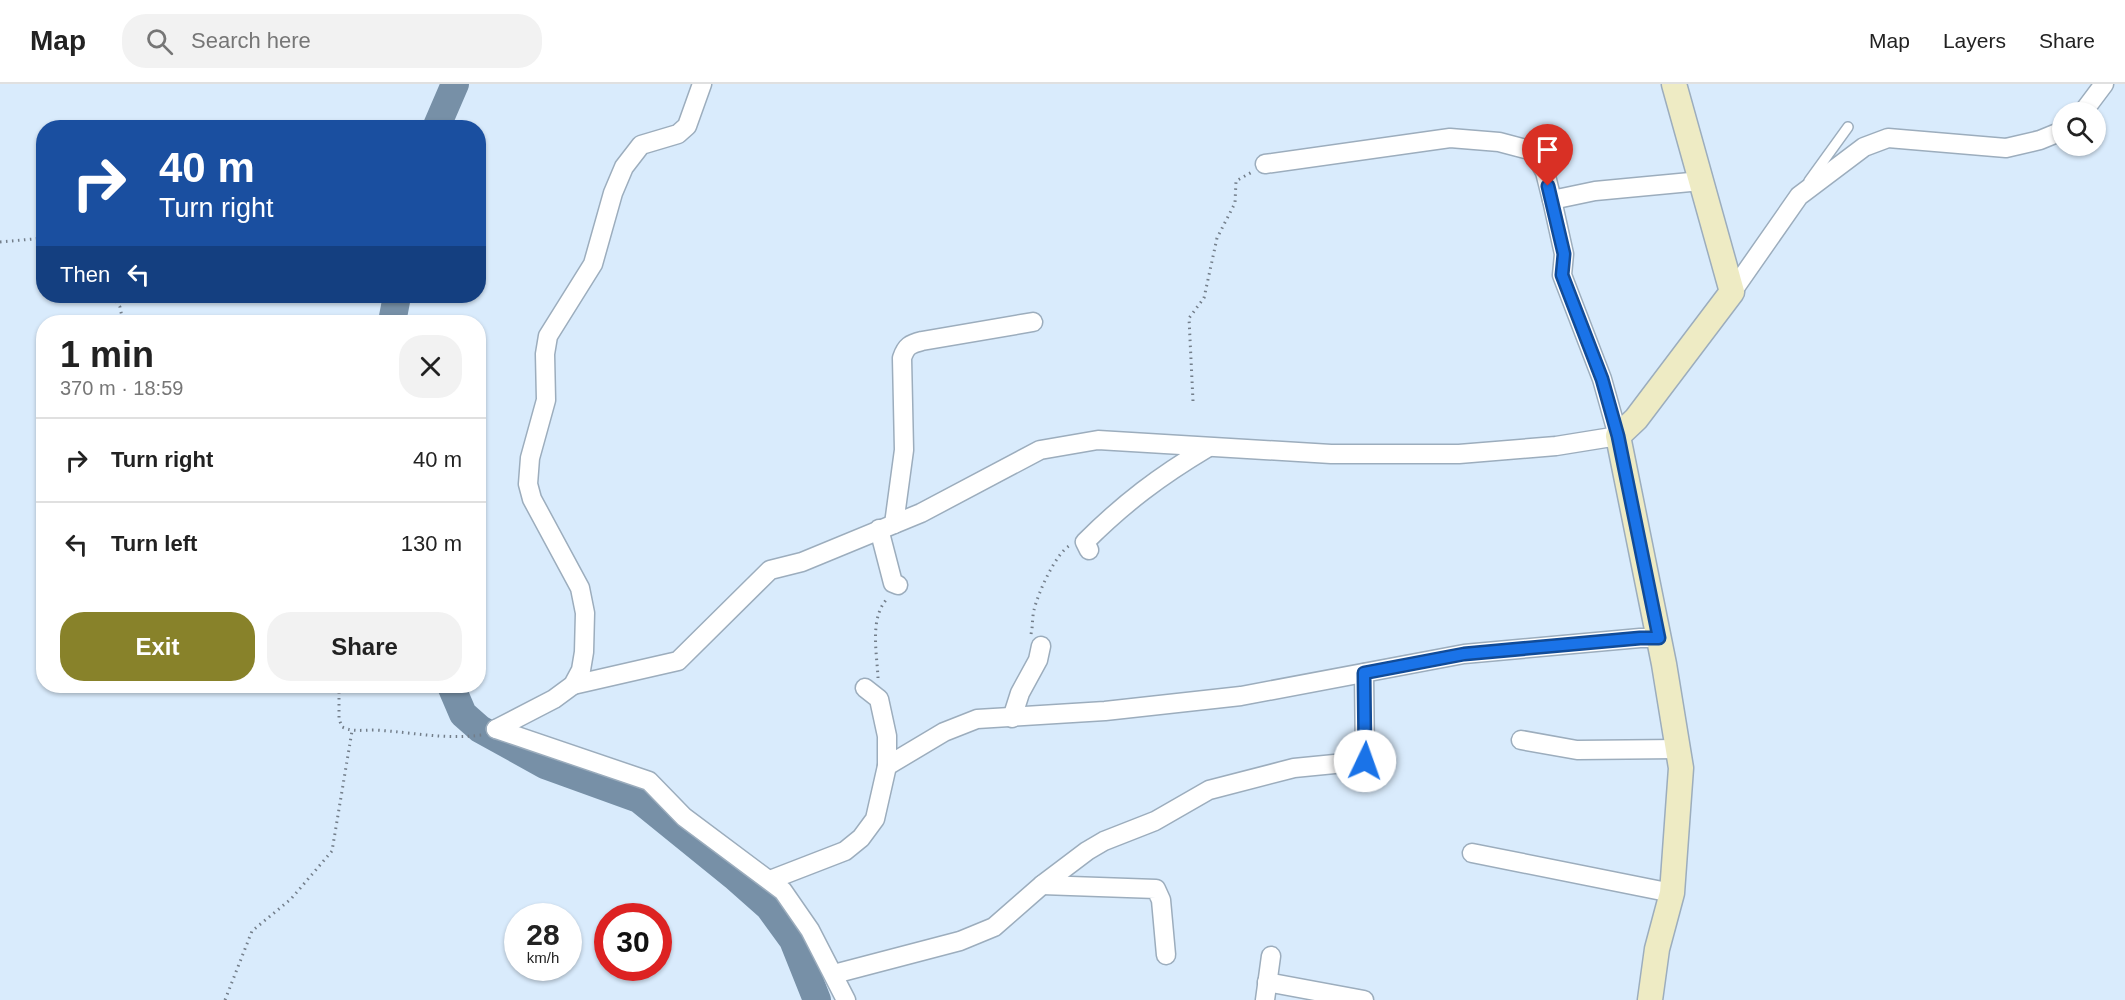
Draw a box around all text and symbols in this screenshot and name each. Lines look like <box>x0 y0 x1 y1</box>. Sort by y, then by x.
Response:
search box <box>122 14 542 68</box>
text: Map <box>30 25 86 56</box>
icon: search <box>143 25 176 58</box>
text: Search here <box>191 28 311 53</box>
text: Map <box>1869 29 1910 52</box>
text: Layers <box>1943 29 2006 52</box>
text: Share <box>2039 29 2095 52</box>
map controls <box>2052 102 2106 156</box>
button: search <box>2052 102 2106 156</box>
pin <box>1522 124 1573 186</box>
icon: arrive <box>1531 133 1564 166</box>
icon: right <box>60 144 138 222</box>
text: 40 m <box>159 144 255 191</box>
text: Turn right <box>159 193 274 223</box>
icon: left <box>122 258 155 291</box>
text: Then <box>60 262 110 287</box>
text: 1 min <box>60 334 154 375</box>
button: close <box>399 335 462 398</box>
text: 370 m · 18:59 <box>60 377 183 399</box>
icon: right <box>60 444 93 477</box>
text: Turn right <box>111 447 213 472</box>
text: 40 m <box>413 447 462 472</box>
icon: left <box>60 528 93 561</box>
text: Turn left <box>111 531 197 556</box>
text: 130 m <box>401 531 462 556</box>
button: Exit <box>60 612 255 681</box>
button: Share <box>267 612 462 681</box>
position arrow <box>1333 729 1397 793</box>
speed limit sign: 30 <box>594 903 672 981</box>
text: 28 <box>526 918 560 951</box>
text: km/h <box>527 949 559 966</box>

